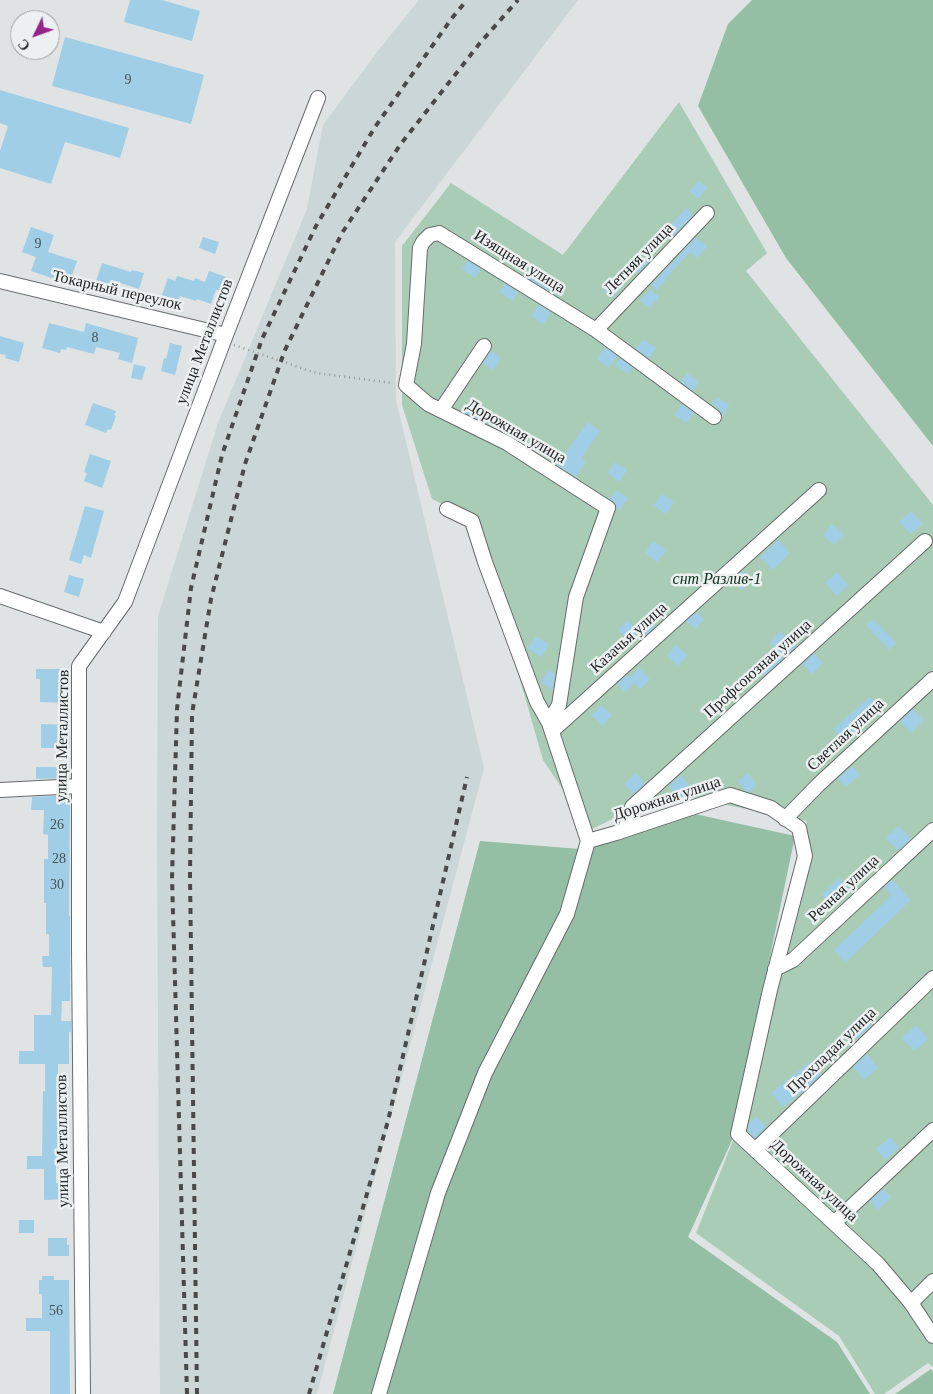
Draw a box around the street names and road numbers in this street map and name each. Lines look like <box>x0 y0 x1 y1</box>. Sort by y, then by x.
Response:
street label: Летняя улица <box>600 219 678 299</box>
street label: Изящная улица <box>470 226 568 298</box>
street label: Токарный переулок <box>50 267 184 315</box>
street label: улица Металлистов <box>172 276 238 408</box>
street label: Дорожная улица <box>463 396 569 468</box>
street label: Казачья улица <box>587 599 671 677</box>
street label: Профсоюзная улица <box>700 616 816 722</box>
street label: улица Металлистов <box>52 669 74 803</box>
street label: Светлая улица <box>804 695 888 775</box>
street label: Дорожная улица <box>611 773 723 825</box>
street label: Речная улица <box>805 851 883 927</box>
street label: Прохладая улица <box>783 1004 881 1098</box>
street label: улица Металлистов <box>52 1074 74 1208</box>
street label: Дорожная улица <box>766 1136 862 1226</box>

